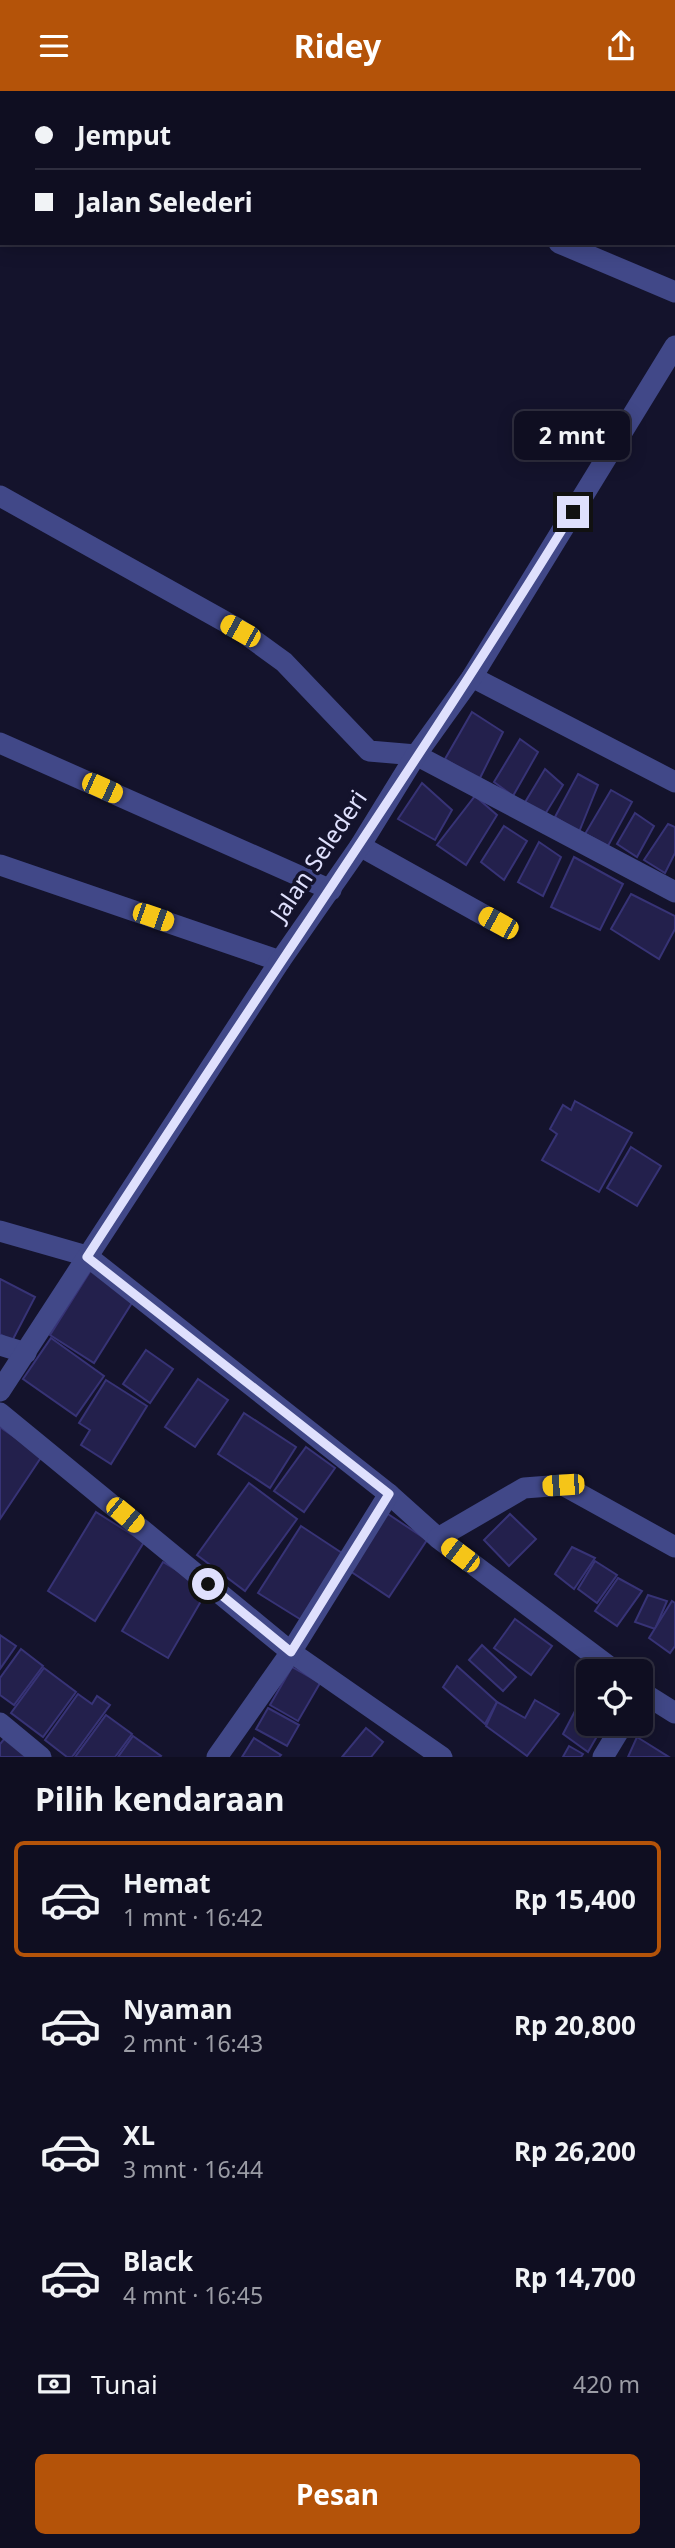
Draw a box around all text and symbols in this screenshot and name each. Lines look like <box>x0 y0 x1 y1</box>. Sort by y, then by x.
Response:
text: Ridey <box>294 24 381 67</box>
icon: menu <box>35 27 73 65</box>
icon: share <box>602 27 640 65</box>
text: Jemput <box>77 117 171 153</box>
text: Jalan Selederi <box>77 184 253 220</box>
callout: 2 mnt <box>515 411 631 459</box>
text: 2 mnt <box>539 419 605 451</box>
route end <box>557 496 589 528</box>
car <box>217 612 264 650</box>
car <box>79 770 126 806</box>
street label: Jalan Selederi <box>261 783 374 929</box>
car <box>130 900 177 934</box>
car <box>475 904 522 942</box>
car <box>542 1473 585 1497</box>
car <box>103 1494 148 1536</box>
car <box>437 1534 484 1576</box>
route start <box>192 1568 224 1600</box>
map controls <box>576 1659 653 1736</box>
button: locate <box>576 1659 653 1736</box>
text: Pilih kendaraan <box>35 1777 285 1820</box>
text: Hemat <box>123 1865 211 1901</box>
icon: car <box>39 1868 102 1931</box>
text: Rp 15,400 <box>514 1881 636 1917</box>
text: 1 mnt · 16:42 <box>123 1901 263 1933</box>
text: Nyaman <box>123 1991 232 2027</box>
icon: car <box>39 1994 102 2057</box>
text: Rp 20,800 <box>514 2007 636 2043</box>
text: 2 mnt · 16:43 <box>123 2027 263 2059</box>
text: XL <box>123 2117 155 2153</box>
icon: car <box>39 2120 102 2183</box>
text: Rp 26,200 <box>514 2133 636 2169</box>
text: 3 mnt · 16:44 <box>123 2153 263 2185</box>
text: Black <box>123 2243 193 2279</box>
icon: car <box>39 2246 102 2309</box>
text: Rp 14,700 <box>514 2259 636 2295</box>
text: 4 mnt · 16:45 <box>123 2279 263 2311</box>
icon: cash <box>35 2365 73 2403</box>
text: Tunai <box>91 2366 158 2402</box>
text: 420 m <box>573 2368 640 2400</box>
button: Pesan <box>35 2454 640 2534</box>

